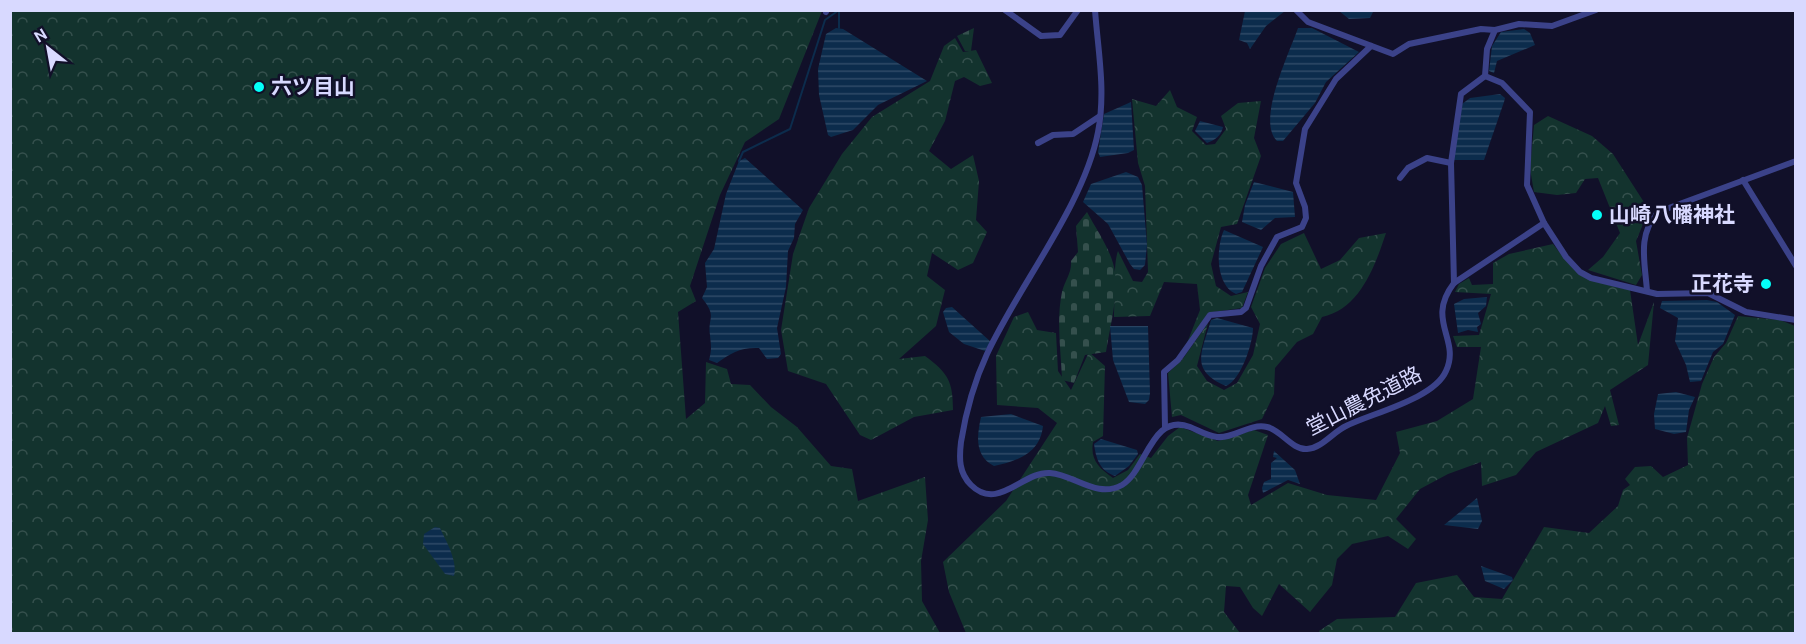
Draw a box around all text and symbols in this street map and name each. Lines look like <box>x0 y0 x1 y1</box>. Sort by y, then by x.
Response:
north arrow <box>18 18 78 78</box>
text: N <box>31 24 50 46</box>
place label: 六ツ目山 <box>271 74 355 98</box>
marker: 六ツ目山 <box>252 80 266 94</box>
place label: 山崎八幡神社 <box>1609 202 1735 226</box>
marker: 山崎八幡神社 <box>1590 208 1604 222</box>
place label: 正花寺 <box>1691 271 1754 295</box>
marker: 正花寺 <box>1759 277 1773 291</box>
street label: 堂山農免道路 <box>1302 361 1425 439</box>

